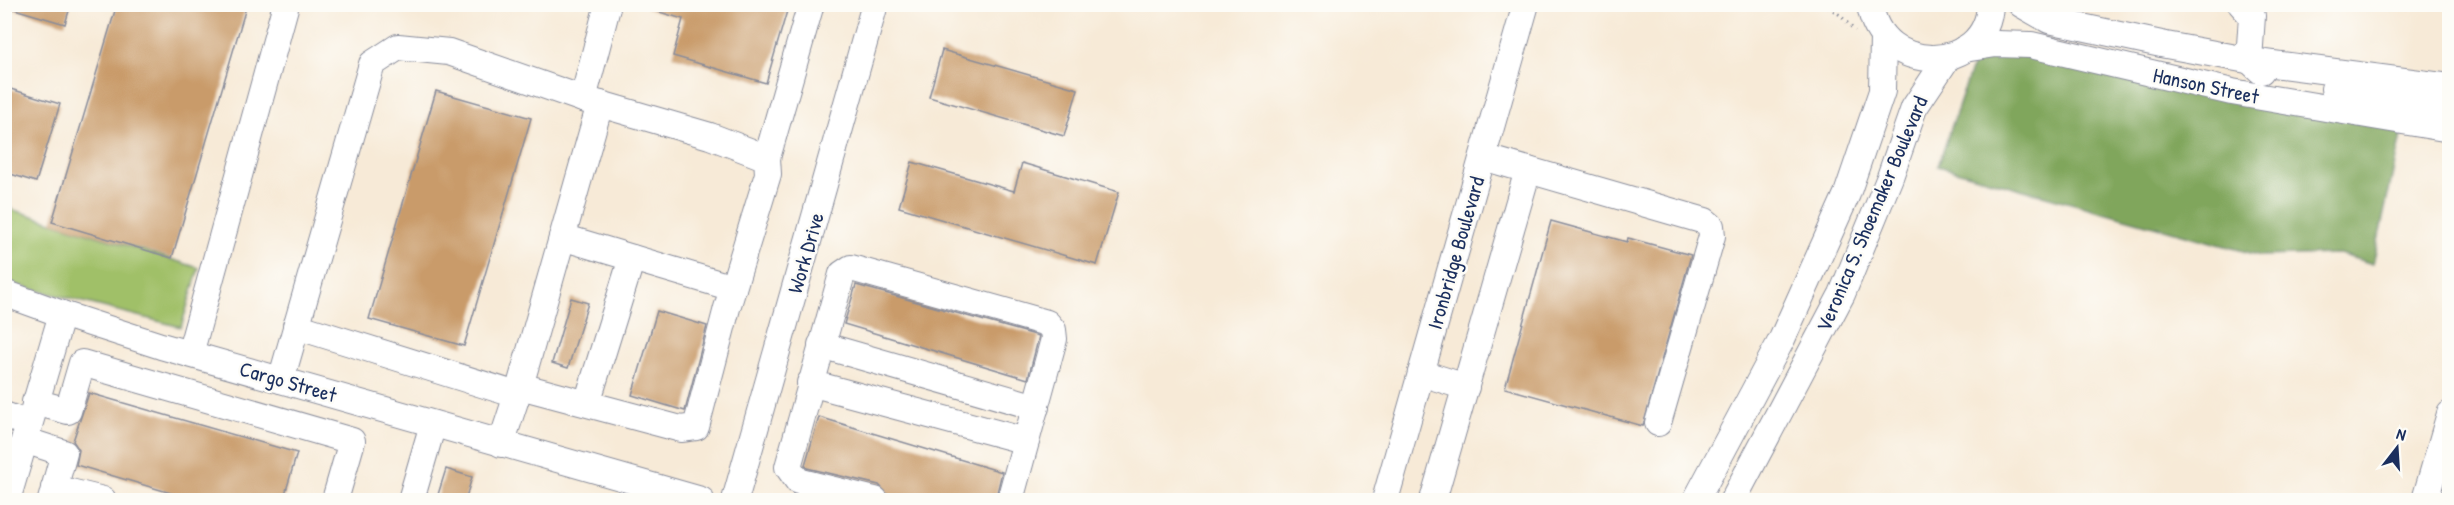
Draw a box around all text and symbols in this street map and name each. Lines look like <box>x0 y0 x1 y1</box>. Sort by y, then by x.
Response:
street label: Hanson Street <box>2151 60 2262 111</box>
street label: Veronica S. Shoemaker Boulevard <box>1809 92 1934 336</box>
street label: Ironbridge Boulevard <box>1420 173 1491 333</box>
street label: Work Drive <box>780 209 831 297</box>
street label: Cargo Street <box>236 354 341 409</box>
north arrow <box>2367 418 2427 478</box>
text: N <box>2394 422 2409 446</box>

